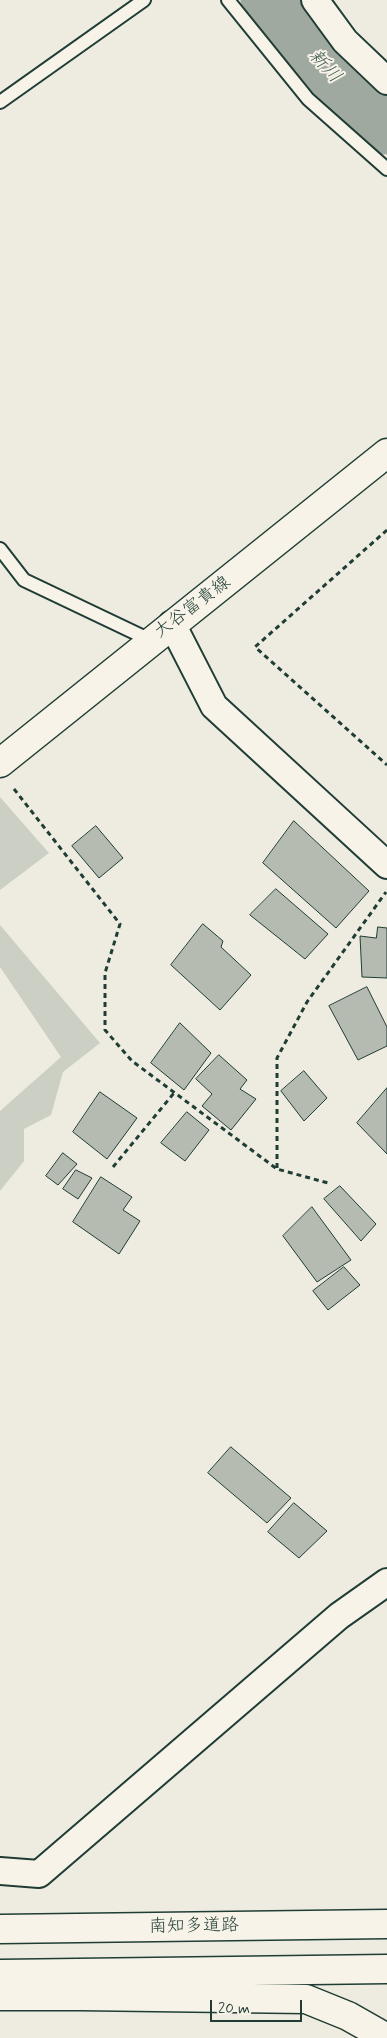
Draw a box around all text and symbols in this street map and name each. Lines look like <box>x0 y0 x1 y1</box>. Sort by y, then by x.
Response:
water label: 新川 <box>303 45 345 89</box>
street label: 大谷富貴線 <box>151 572 235 644</box>
street label: 南知多道路 <box>149 1915 239 1939</box>
scale bar <box>212 1990 304 2022</box>
text: 20 m <box>218 1999 250 2019</box>

